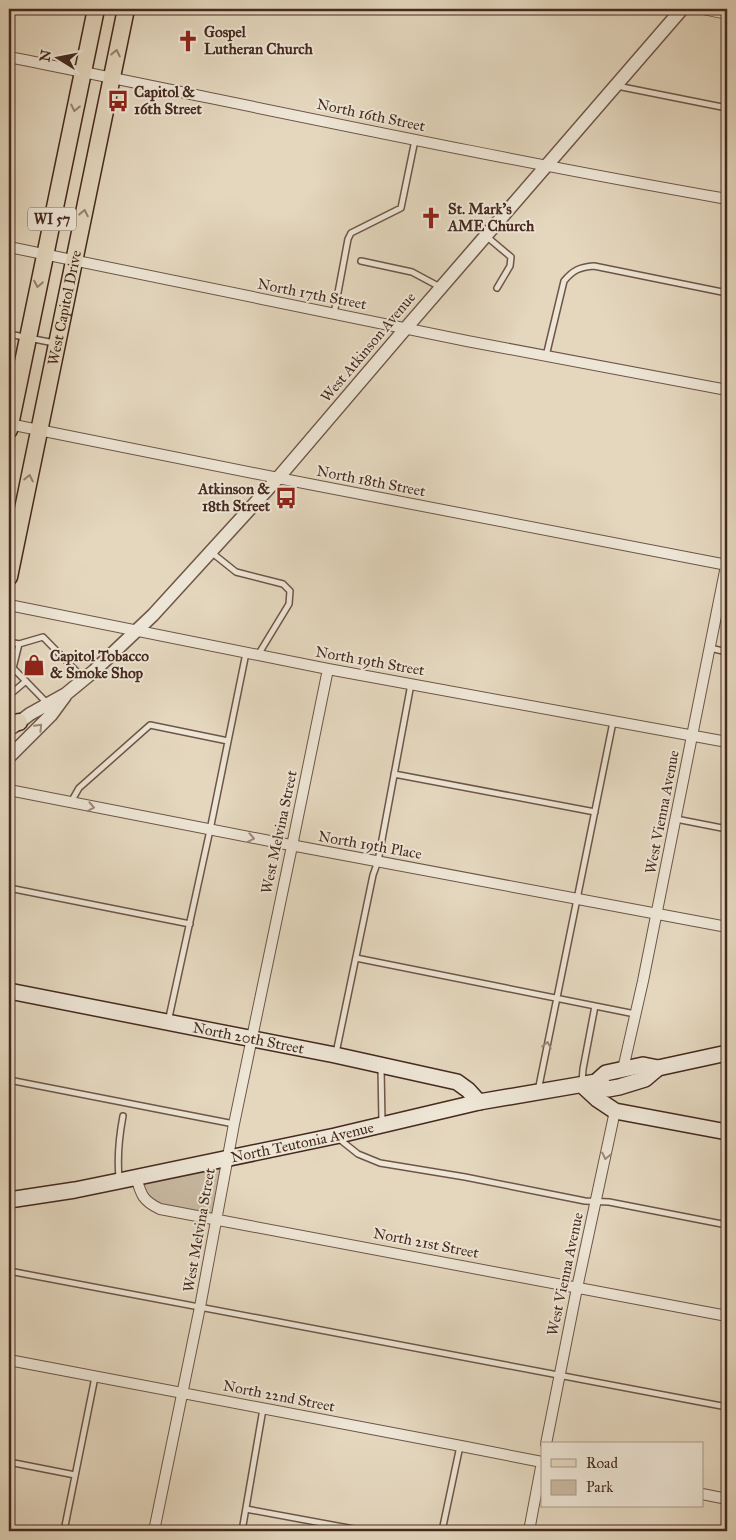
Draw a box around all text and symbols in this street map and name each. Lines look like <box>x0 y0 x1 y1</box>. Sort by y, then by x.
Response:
place label: Gospel Lutheran Church <box>204 23 314 58</box>
church icon: Gospel Lutheran Church <box>175 28 201 54</box>
north arrow <box>32 32 82 82</box>
text: N <box>36 48 55 63</box>
one-way arrow <box>111 49 121 58</box>
place label: Capitol & 16th Street <box>134 83 202 118</box>
bus stop icon: Capitol & 16th Street <box>105 88 131 114</box>
street label: North 16th Street <box>315 95 427 135</box>
one-way arrow <box>70 103 81 112</box>
place label: St. Mark's AME Church <box>447 200 535 235</box>
church icon: St. Mark's AME Church <box>418 205 444 231</box>
road number: WI 57 <box>28 208 76 230</box>
one-way arrow <box>78 208 89 217</box>
street label: West Capitol Drive <box>44 249 85 367</box>
street label: North 17th Street <box>256 275 369 314</box>
one-way arrow <box>34 280 44 289</box>
street label: West Atkinson Avenue <box>317 288 419 406</box>
street label: North 18th Street <box>315 462 428 501</box>
one-way arrow <box>24 473 34 482</box>
place label: Atkinson & 18th Street <box>197 480 271 515</box>
bus stop icon: Atkinson & 18th Street <box>273 485 299 511</box>
street label: North 19th Street <box>314 643 427 680</box>
place label: Capitol Tobacco & Smoke Shop <box>50 647 149 683</box>
shop icon: Capitol Tobacco & Smoke Shop <box>21 652 47 678</box>
one-way arrow <box>33 724 42 733</box>
street label: West Vienna Avenue <box>641 749 683 875</box>
street label: West Melvina Street <box>257 768 301 895</box>
one-way arrow <box>86 801 95 811</box>
street label: North 19th Place <box>317 827 423 863</box>
one-way arrow <box>247 832 256 842</box>
street label: North 20th Street <box>191 1018 306 1058</box>
one-way arrow <box>542 1040 552 1049</box>
street label: North Teutonia Avenue <box>229 1118 376 1166</box>
one-way arrow <box>601 1151 611 1160</box>
street label: West Melvina Street <box>179 1166 219 1293</box>
street label: West Vienna Avenue <box>543 1211 587 1337</box>
street label: North 21st Street <box>372 1224 481 1262</box>
street label: North 22nd Street <box>222 1376 337 1416</box>
legend <box>541 1442 704 1508</box>
text: Road <box>586 1454 618 1472</box>
text: Park <box>586 1478 613 1496</box>

